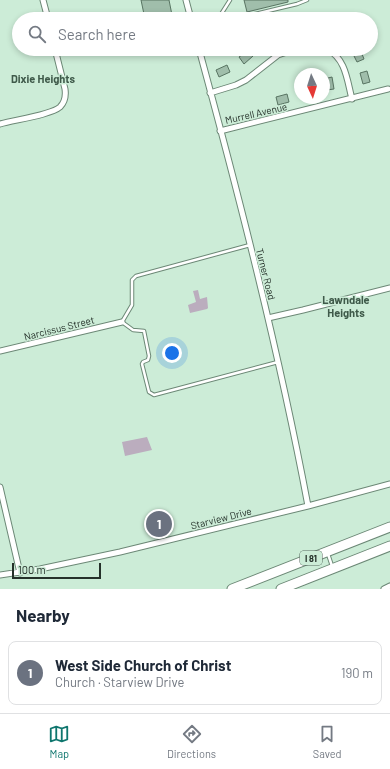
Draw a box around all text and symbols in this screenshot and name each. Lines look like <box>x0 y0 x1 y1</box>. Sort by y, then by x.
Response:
search box <box>12 12 378 56</box>
icon: search <box>26 23 48 45</box>
text: Search here <box>58 25 136 43</box>
north arrow <box>294 68 330 104</box>
district label: Dixie Heights <box>11 72 76 85</box>
street label: Murrell Avenue <box>224 100 288 126</box>
street label: Turner Road <box>254 247 278 301</box>
district label: Lawndale Heights <box>322 293 370 319</box>
street label: Narcissus Street <box>23 313 96 343</box>
your location <box>162 343 182 363</box>
street label: Starview Drive <box>189 505 253 531</box>
pin: 1 <box>146 509 172 539</box>
road number: I 81 <box>300 551 322 565</box>
scale bar <box>12 561 101 580</box>
text: 100 m <box>18 563 46 576</box>
text: Nearby <box>16 605 70 625</box>
text: West Side Church of Christ <box>55 656 231 674</box>
text: 1 <box>28 665 32 681</box>
text: 190 m <box>341 665 373 681</box>
text: Church · Starview Drive <box>55 674 184 690</box>
tab: Map <box>48 723 70 760</box>
tab: Directions <box>167 723 216 760</box>
tab: Saved <box>313 723 342 760</box>

